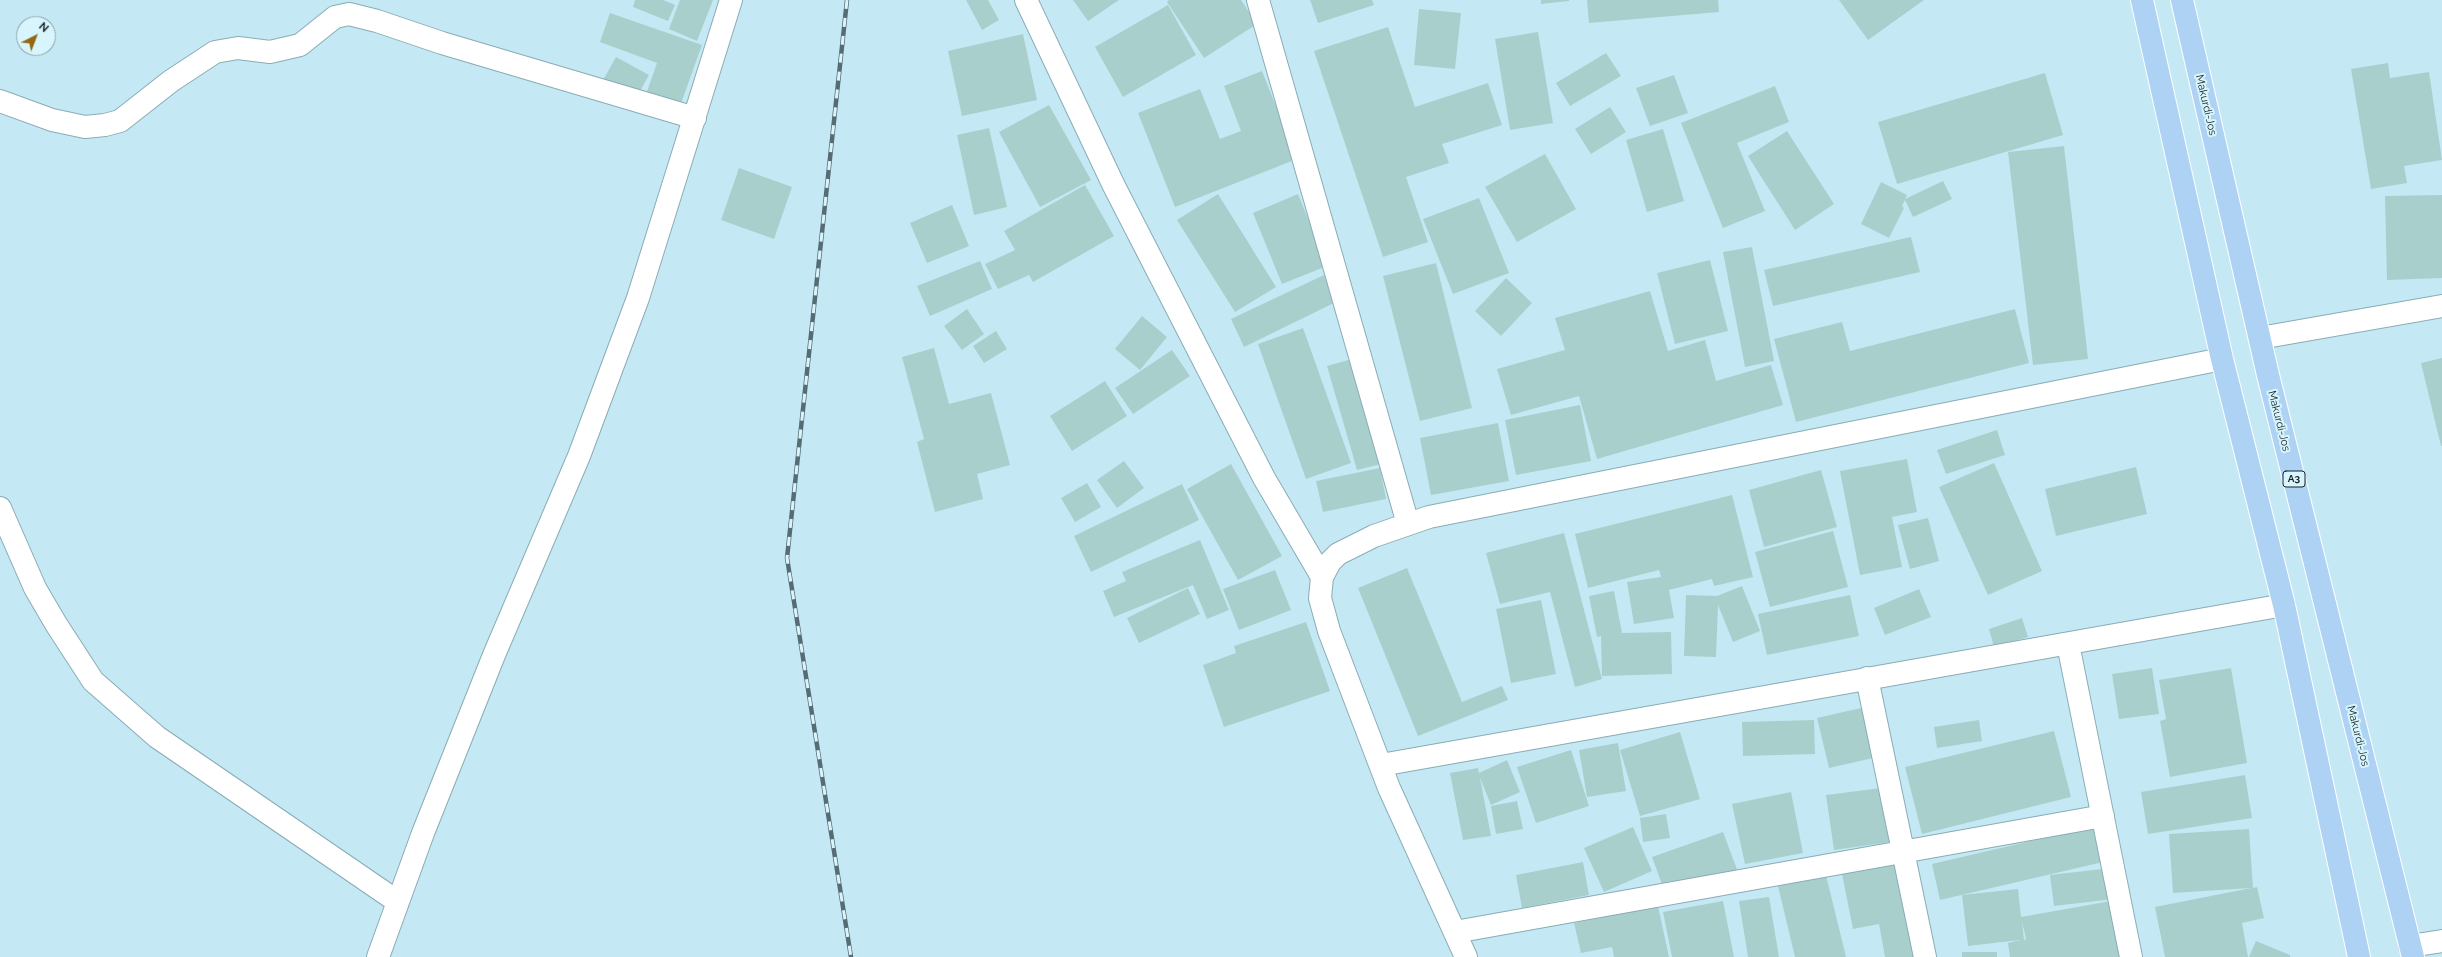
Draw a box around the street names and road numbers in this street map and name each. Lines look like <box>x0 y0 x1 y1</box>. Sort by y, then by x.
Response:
street label: Makurdi-Jos <box>2193 73 2219 137</box>
street label: Makurdi-Jos <box>2265 389 2293 453</box>
road number: A3 <box>2283 471 2305 487</box>
street label: Makurdi-Jos <box>2344 704 2372 768</box>

